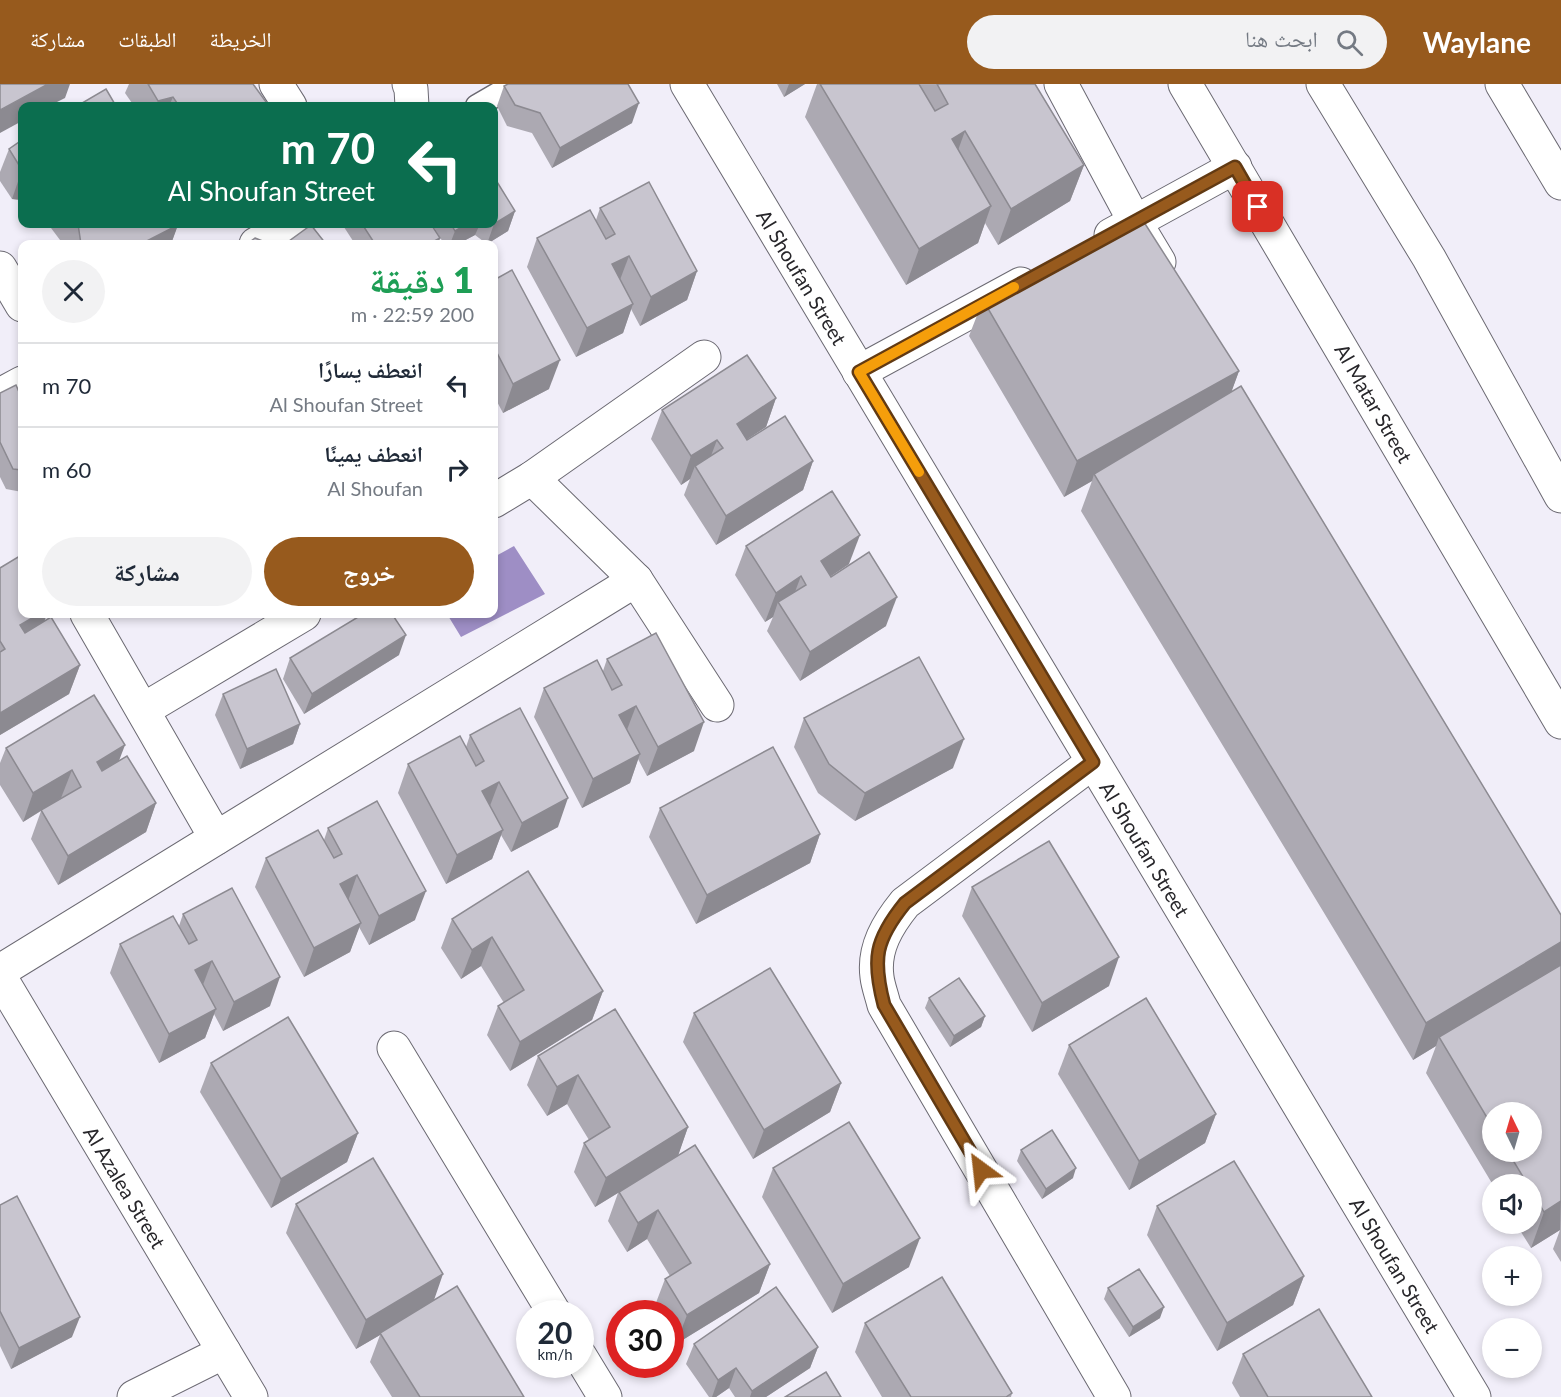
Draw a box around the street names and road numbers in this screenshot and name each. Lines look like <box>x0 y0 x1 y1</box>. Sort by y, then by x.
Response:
street label: Al Shoufan Street <box>752 205 852 349</box>
street label: Al Matar Street <box>1330 339 1418 467</box>
street label: Al Shoufan Street <box>1095 777 1195 921</box>
street label: Al Azalea Street <box>79 1122 171 1252</box>
street label: Al Shoufan Street <box>1345 1193 1445 1337</box>

